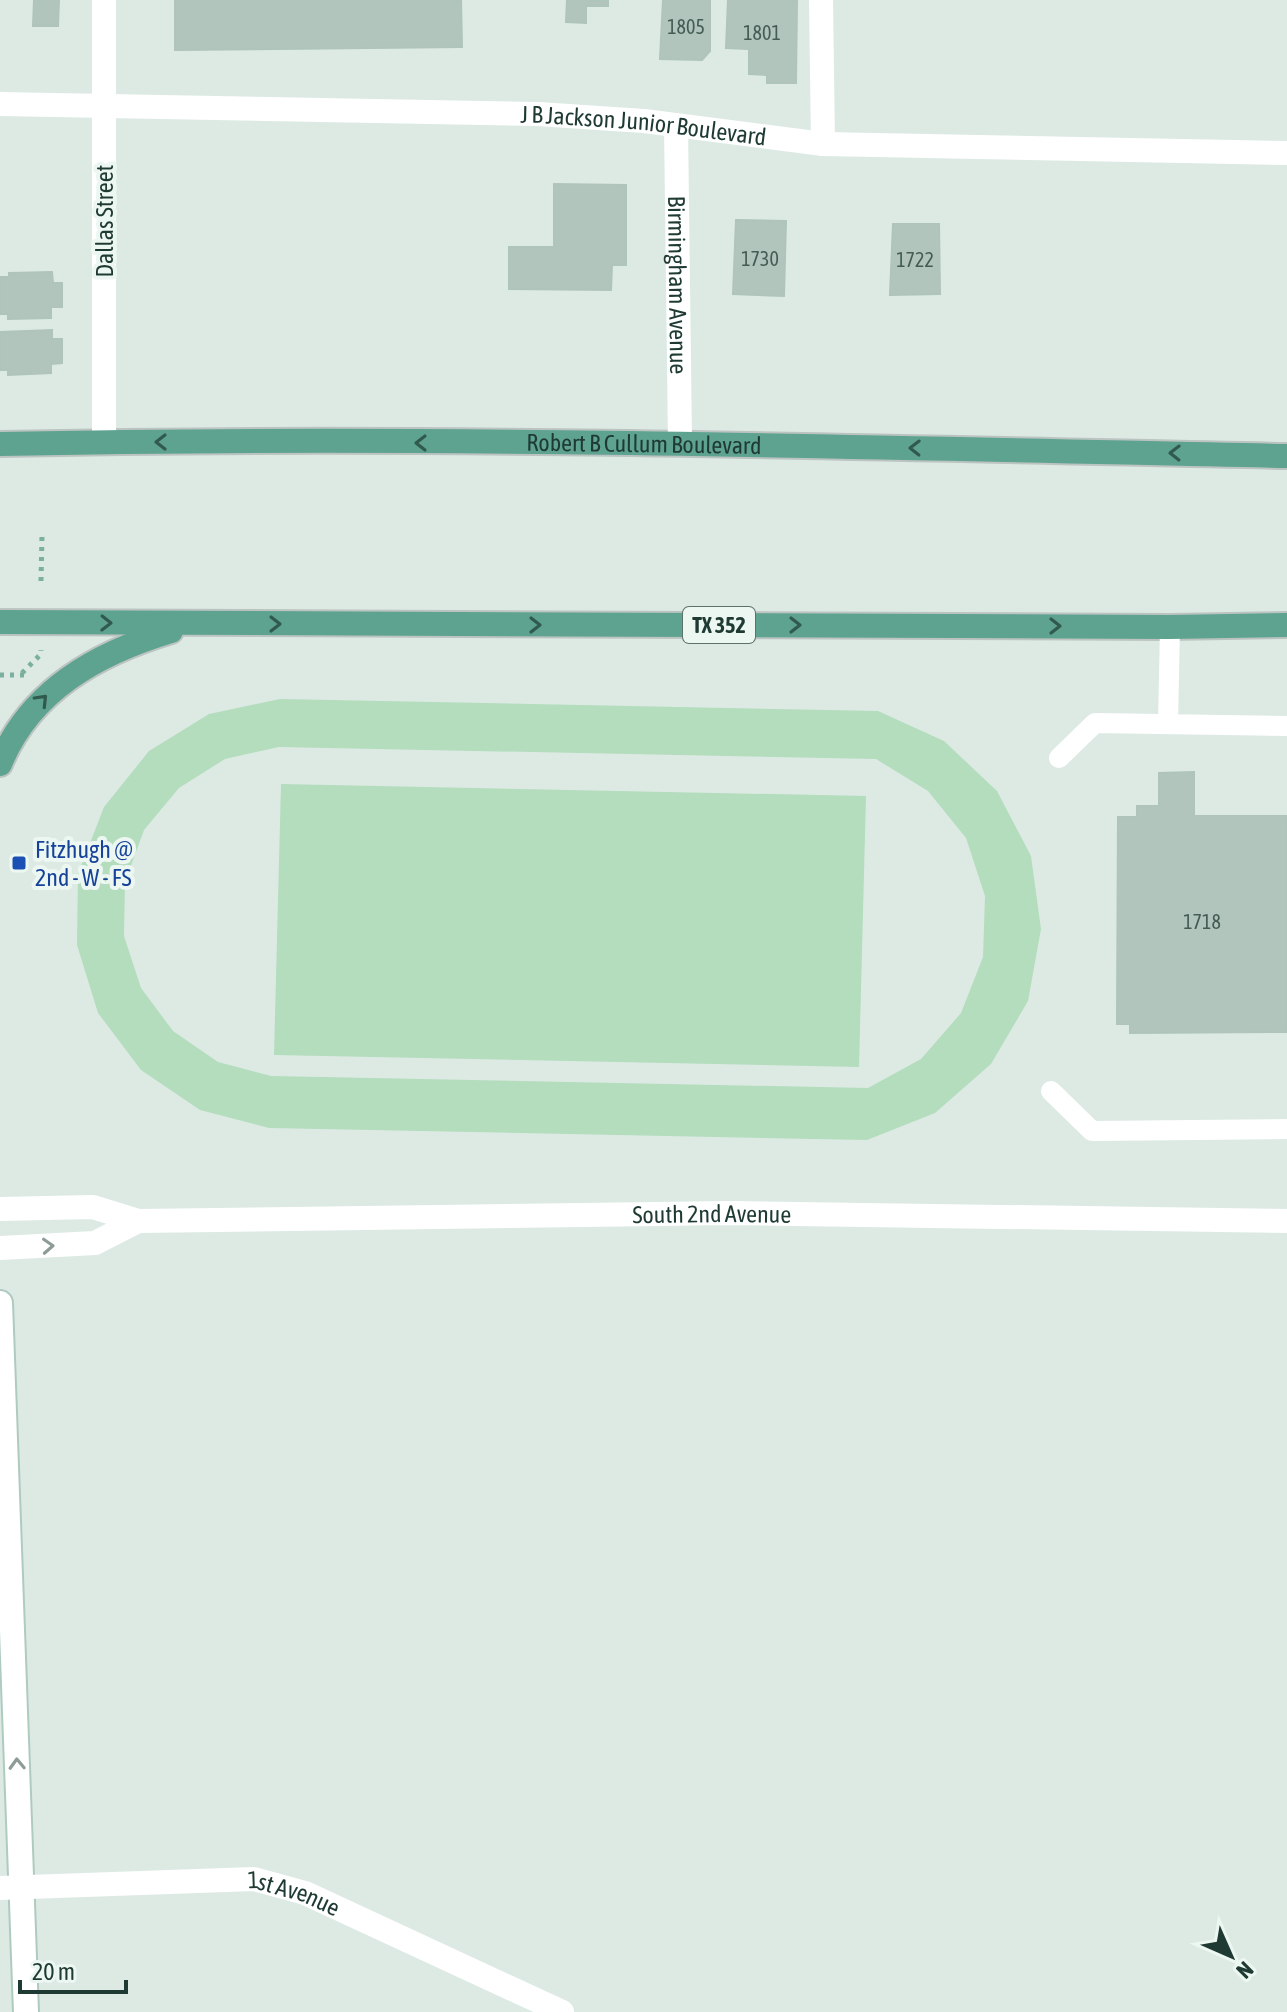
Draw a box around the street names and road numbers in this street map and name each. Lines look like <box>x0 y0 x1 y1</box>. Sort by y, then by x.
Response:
street label: J B Jackson Junior Boulevard <box>520 100 768 150</box>
street label: Dallas Street <box>91 164 118 277</box>
street label: Birmingham Avenue <box>663 195 693 374</box>
street label: Robert B Cullum Boulevard <box>526 428 762 459</box>
road number: TX 352 <box>683 607 755 643</box>
street label: South 2nd Avenue <box>632 1199 791 1228</box>
street label: 1st Avenue <box>247 1865 344 1921</box>

